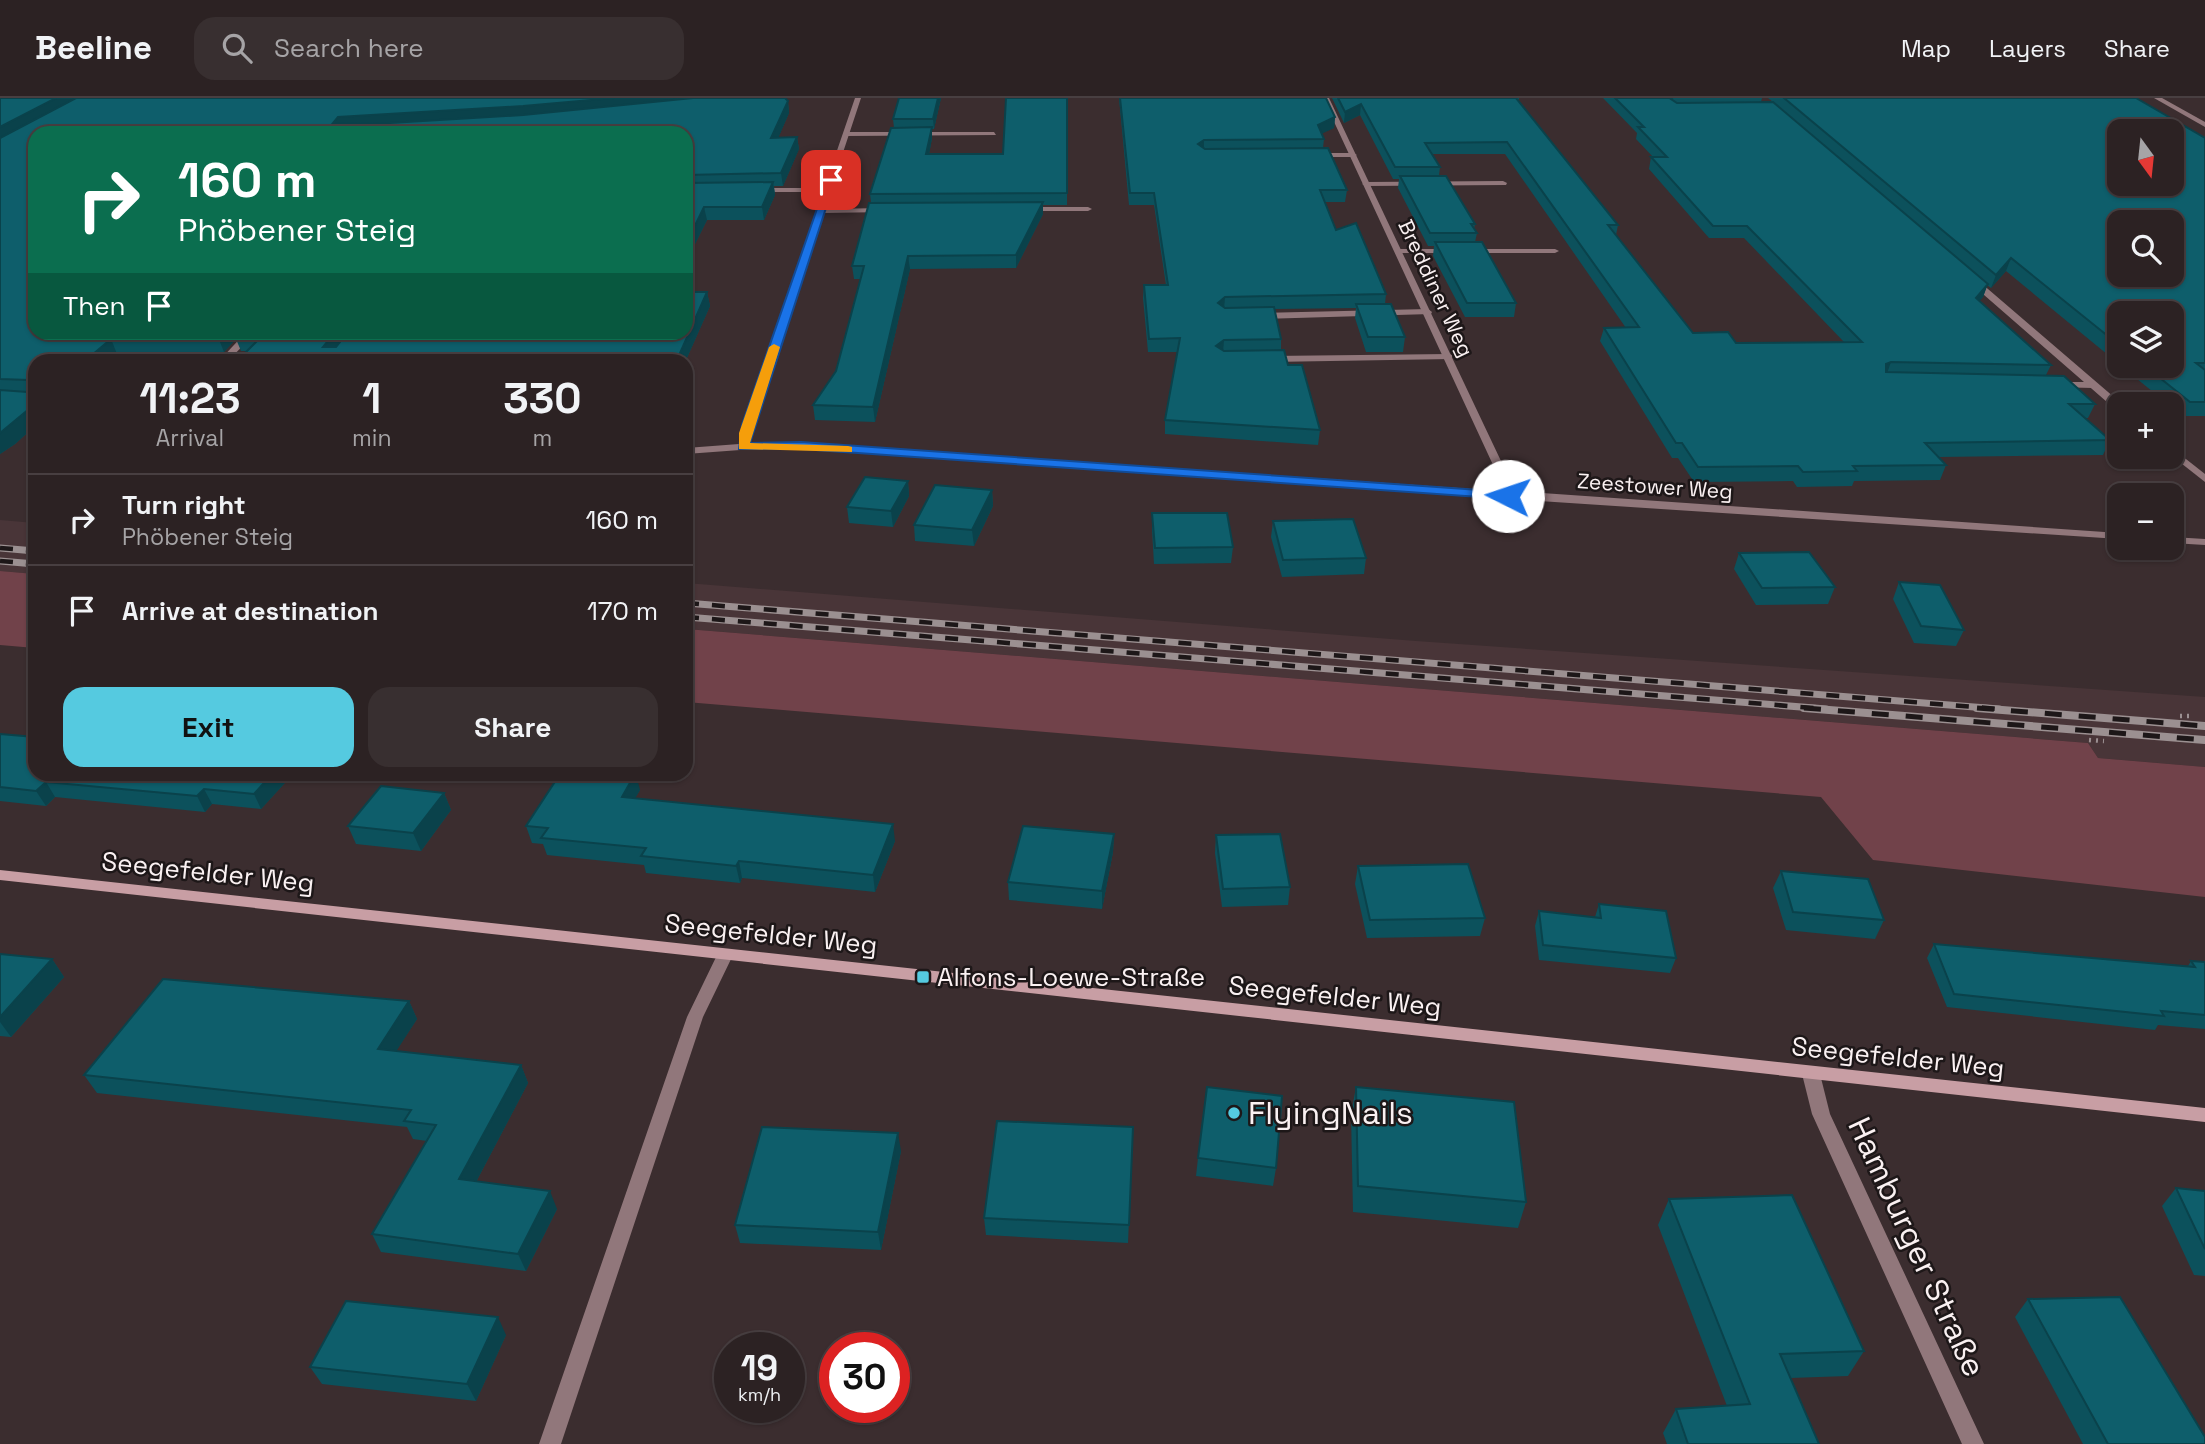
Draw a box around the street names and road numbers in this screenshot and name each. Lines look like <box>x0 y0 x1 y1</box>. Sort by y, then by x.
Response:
street label: Breddiner Weg <box>1392 215 1480 361</box>
street label: Zeestower Weg <box>1576 467 1734 505</box>
street label: Seegefelder Weg <box>100 844 316 900</box>
street label: Seegefelder Weg <box>663 906 879 962</box>
street label: Seegefelder Weg <box>1227 968 1443 1024</box>
street label: Seegefelder Weg <box>1790 1029 2006 1085</box>
street label: Hamburger Straße <box>1839 1111 1995 1383</box>

